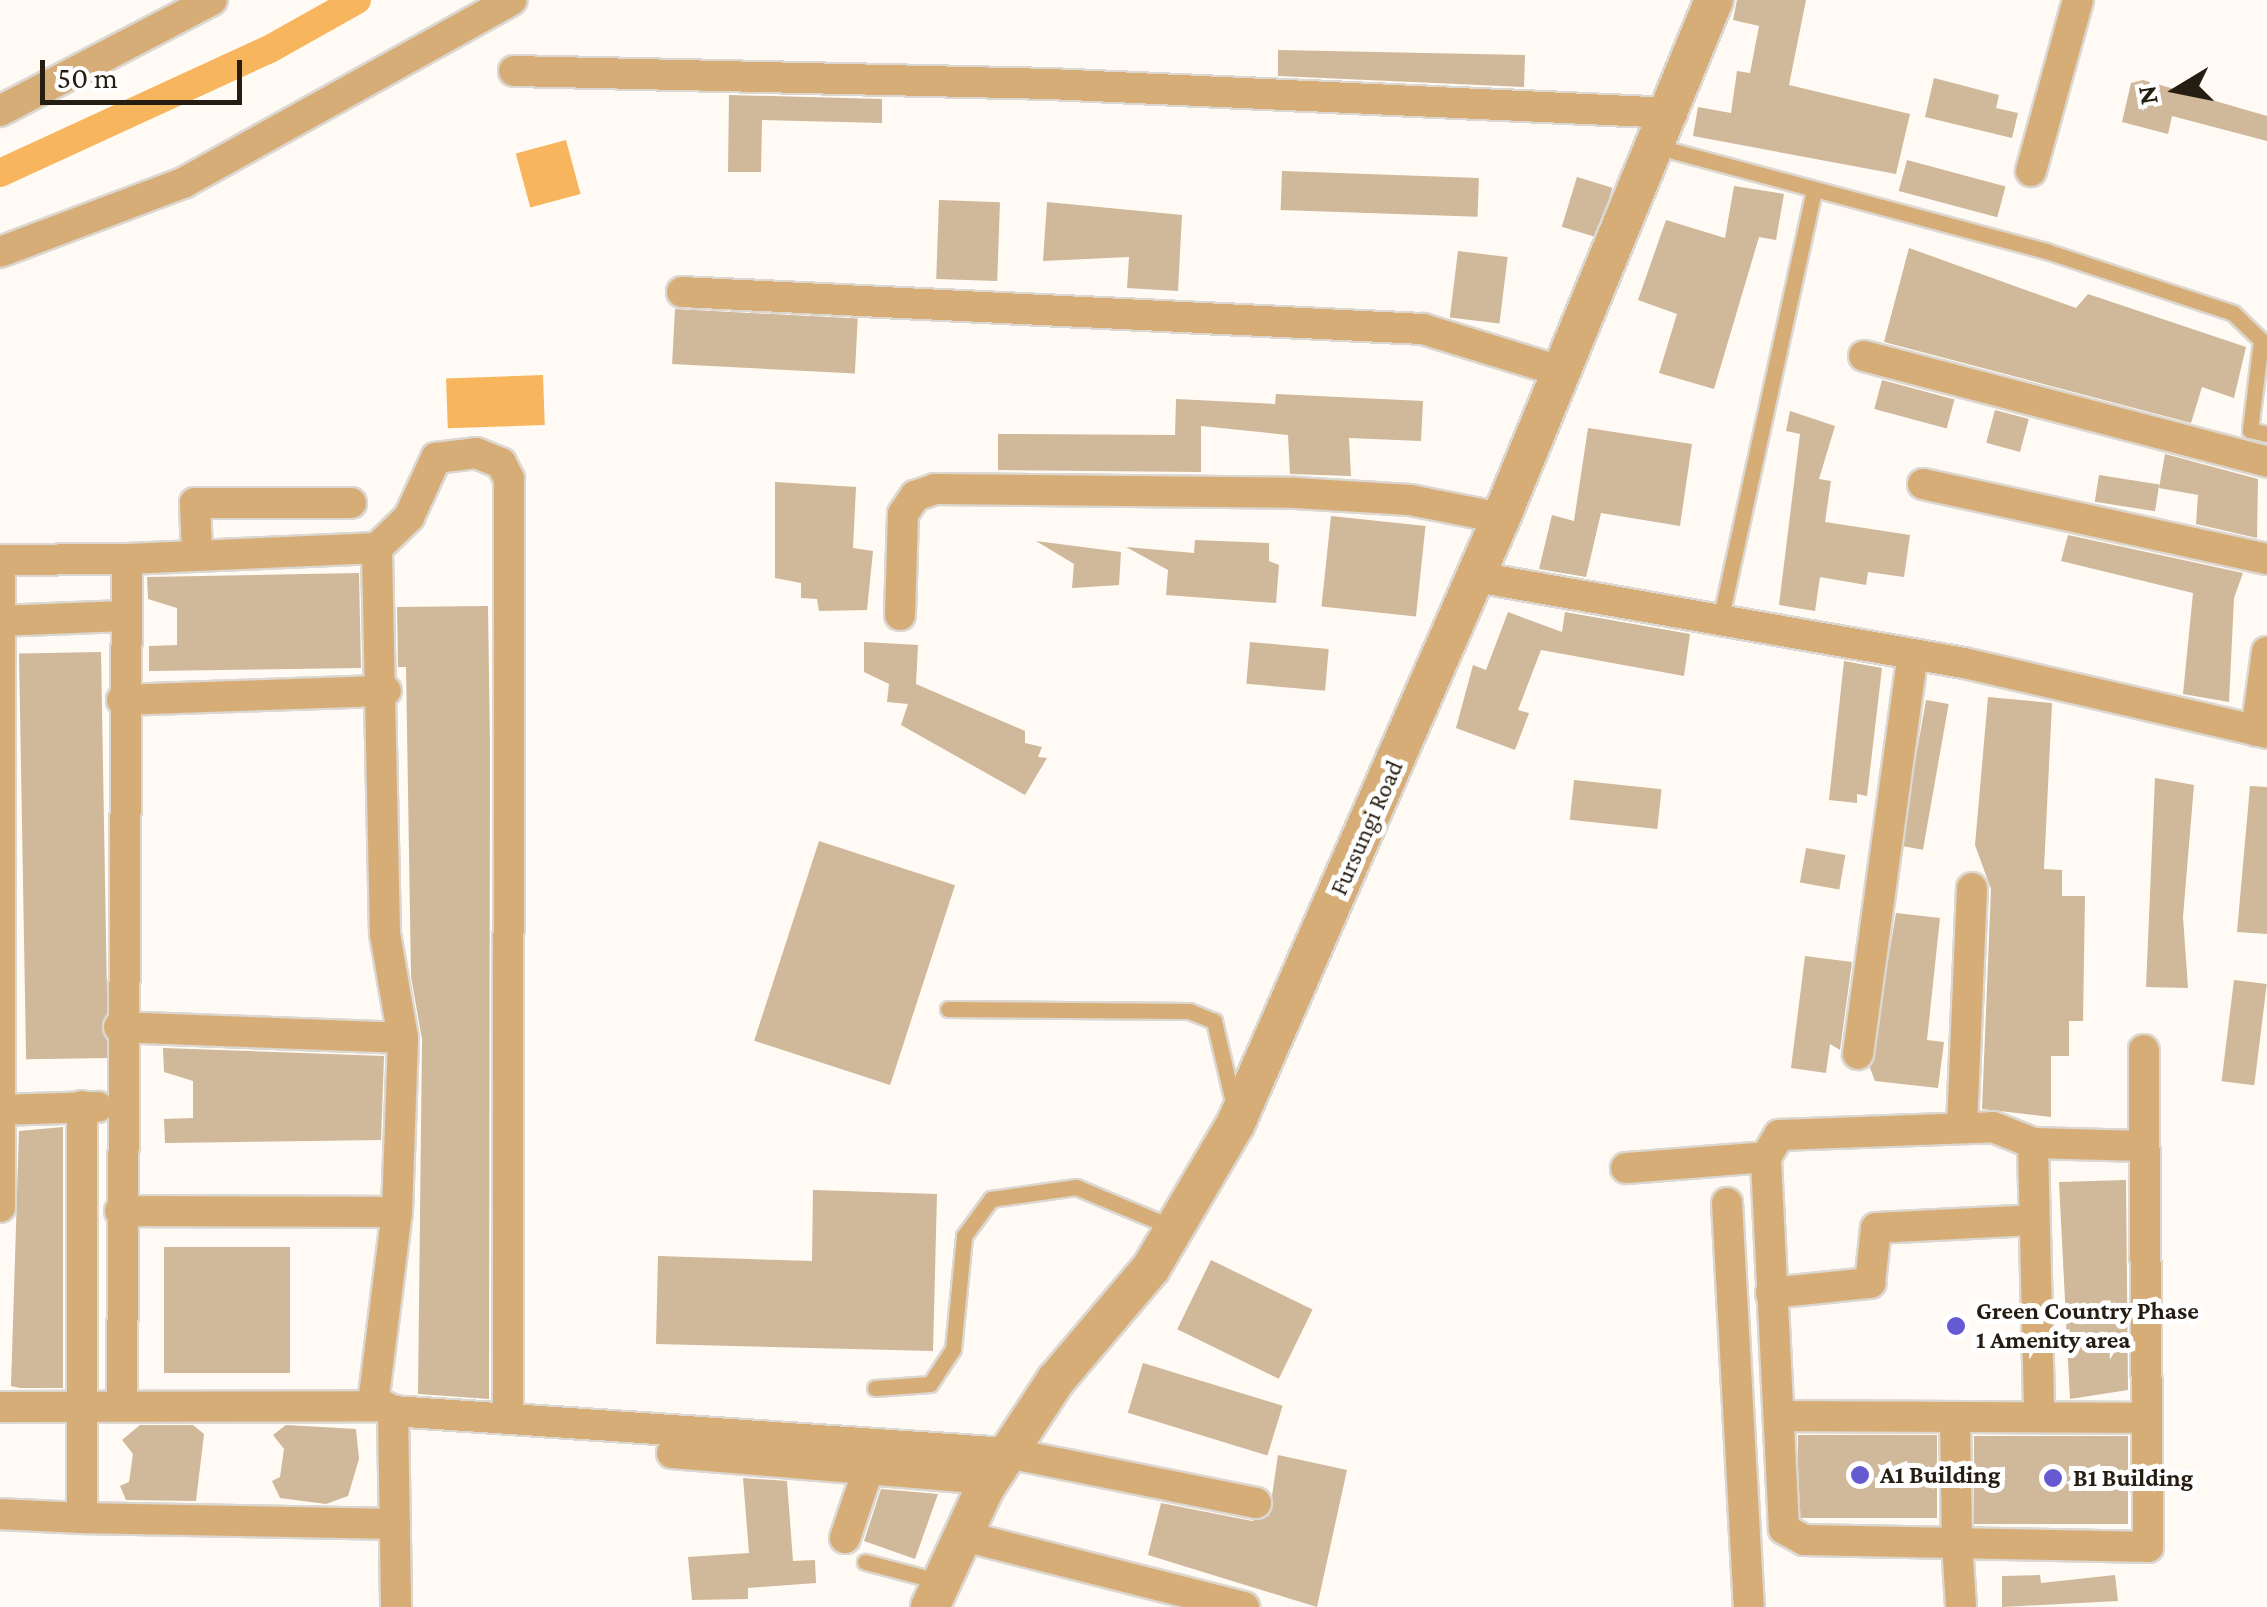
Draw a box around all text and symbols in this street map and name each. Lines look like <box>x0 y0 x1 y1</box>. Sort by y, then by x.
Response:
scale bar <box>45 40 248 102</box>
north arrow <box>2127 40 2227 140</box>
text: 50 m <box>57 61 118 94</box>
text: N <box>2130 83 2164 107</box>
street label: Fursungi Road <box>1324 756 1410 900</box>
place label: Green Country Phase 1 Amenity area <box>1976 1297 2199 1356</box>
marker: Green Country Phase 1 Amenity area <box>1945 1315 1967 1337</box>
place label: A1 Building <box>1880 1460 2000 1490</box>
place label: B1 Building <box>2073 1463 2193 1493</box>
marker: A1 Building <box>1849 1464 1871 1486</box>
marker: B1 Building <box>2042 1467 2064 1489</box>

